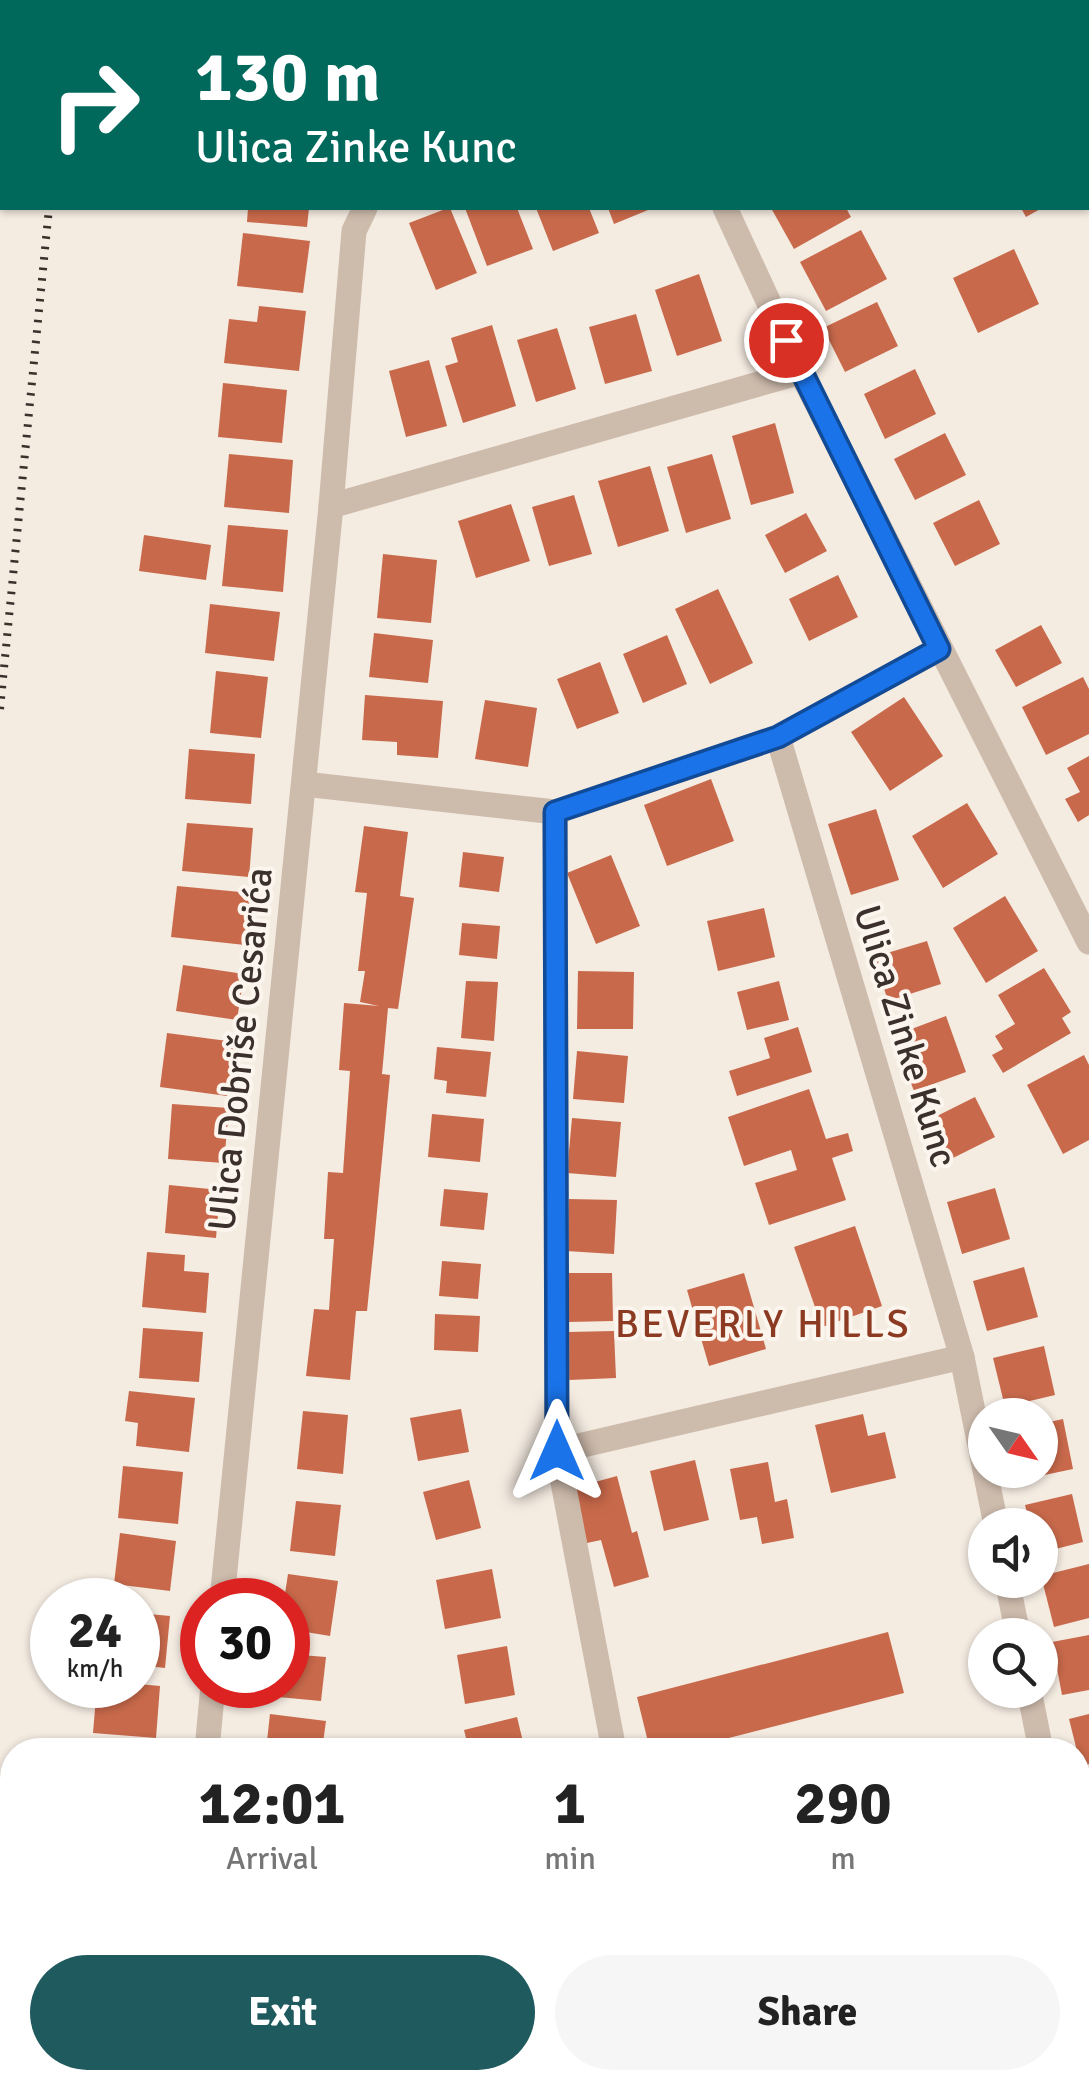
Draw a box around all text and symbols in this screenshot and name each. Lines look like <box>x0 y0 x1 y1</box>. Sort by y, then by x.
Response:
text: 130 m <box>195 34 380 120</box>
icon: right <box>30 40 160 170</box>
text: Ulica Zinke Kunc <box>195 120 517 175</box>
pin <box>744 298 829 383</box>
icon: arrive <box>759 313 814 368</box>
street label: Ulica Dobriše Cesarića <box>198 865 283 1233</box>
street label: Ulica Zinke Kunc <box>843 899 968 1173</box>
district label: BEVERLY HILLS <box>615 1299 911 1349</box>
north arrow <box>968 1398 1058 1488</box>
map controls <box>968 1398 1058 1708</box>
position arrow <box>505 1399 609 1503</box>
button: sound <box>968 1508 1058 1598</box>
speed limit sign: 30 <box>180 1578 310 1708</box>
text: 24 <box>68 1600 122 1662</box>
button: search <box>968 1618 1058 1708</box>
text: km/h <box>67 1653 123 1684</box>
text: 12:01 <box>198 1767 346 1841</box>
text: 1 <box>554 1767 586 1841</box>
text: 290 <box>794 1767 892 1841</box>
text: Arrival <box>226 1839 318 1878</box>
text: min <box>544 1839 596 1878</box>
text: m <box>830 1839 856 1878</box>
button: Exit <box>30 1955 535 2070</box>
button: Share <box>555 1955 1060 2070</box>

